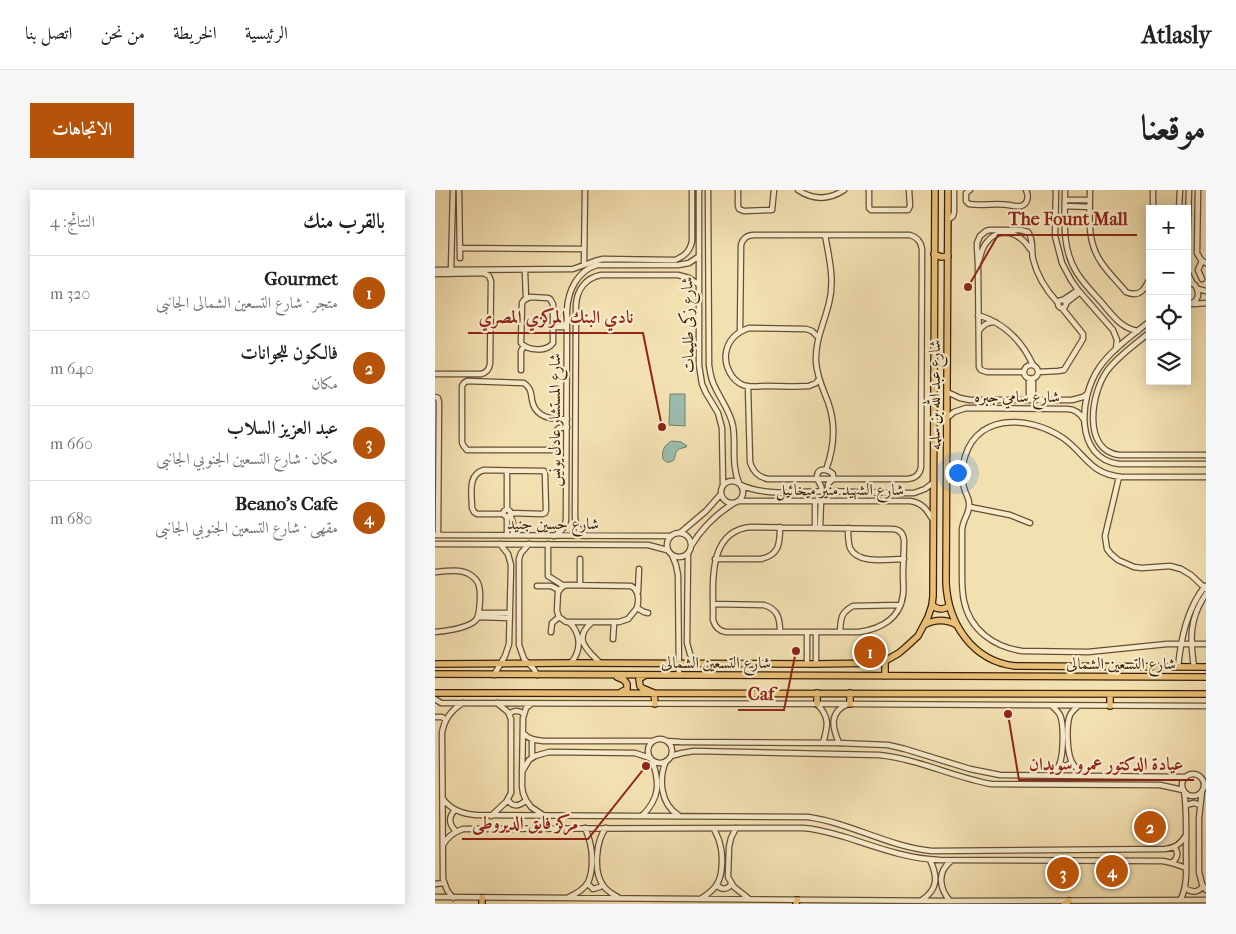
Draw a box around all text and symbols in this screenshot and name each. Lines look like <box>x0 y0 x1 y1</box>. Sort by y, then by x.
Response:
text: Atlasly <box>1142 21 1211 49</box>
text: اتصل بنا <box>25 23 72 44</box>
text: من نحن <box>100 23 145 44</box>
text: الخريطة <box>173 23 217 44</box>
text: الرئيسية <box>245 23 288 44</box>
button: الاتجاهات <box>30 103 134 158</box>
text: موقعنا <box>1141 107 1206 148</box>
callout: The Fount Mall <box>998 202 1137 235</box>
map controls <box>1146 205 1191 385</box>
button: + <box>1146 205 1191 250</box>
text: بالقرب منك <box>303 209 385 233</box>
text: The Fount Mall <box>1007 209 1129 230</box>
text: النتائج: 4 <box>50 212 95 231</box>
button: − <box>1146 250 1191 295</box>
text: Gourmet <box>264 268 338 290</box>
street label: شارع زكى طليمات <box>676 277 702 373</box>
text: 320 m <box>50 284 90 303</box>
text: 1 <box>366 284 372 303</box>
text: متجر · شارع التسعين الشمالى الجانبى <box>156 293 338 312</box>
button: locate <box>1146 295 1191 340</box>
callout: نادي البنك المركزي المصري <box>468 300 643 333</box>
text: نادي البنك المركزي المصري <box>479 307 633 332</box>
street label: شارع عبد الله بن سلمه <box>922 340 948 450</box>
button: layers <box>1146 340 1191 385</box>
text: فالكون للجوانات <box>240 342 338 364</box>
street label: شارع المستشار عادل يونس <box>545 353 568 487</box>
text: 640 m <box>50 359 94 378</box>
text: 2 <box>365 359 373 378</box>
text: مكان <box>311 374 338 393</box>
street label: شارع سامي جبره <box>974 387 1060 410</box>
text: عبد العزيز السلاب <box>227 417 338 439</box>
text: 660 m <box>50 434 93 453</box>
text: 3 <box>366 434 372 453</box>
text: مكان · شارع التسعين الجنوبي الجانبى <box>156 449 338 468</box>
your location <box>945 460 971 486</box>
street label: شارع الشهيد منير ميخائيل <box>776 480 904 503</box>
text: Beano's Cafe <box>235 493 338 515</box>
text: 680 m <box>50 509 92 528</box>
text: 4 <box>364 509 374 528</box>
street label: شارع حسين جنيد <box>507 514 599 537</box>
text: مقهى · شارع التسعين الجنوبي الجانبى <box>155 518 338 537</box>
pin: 1 <box>854 633 886 671</box>
street label: شارع التسعين الشمالى <box>661 653 771 676</box>
street label: شارع التسعين الشمالى <box>1066 654 1176 677</box>
callout: Caf <box>738 677 784 710</box>
text: Caf <box>748 684 778 705</box>
callout: عيادة الدكتور عمرو سويدان <box>1019 747 1194 780</box>
text: عيادة الدكتور عمرو سويدان <box>1029 754 1183 776</box>
callout: مركز فايق الديروطى <box>462 806 588 839</box>
pin: 2 <box>1134 808 1166 846</box>
text: مركز فايق الديروطى <box>472 813 578 836</box>
pin: 4 <box>1096 852 1128 890</box>
pin: 3 <box>1047 854 1079 892</box>

